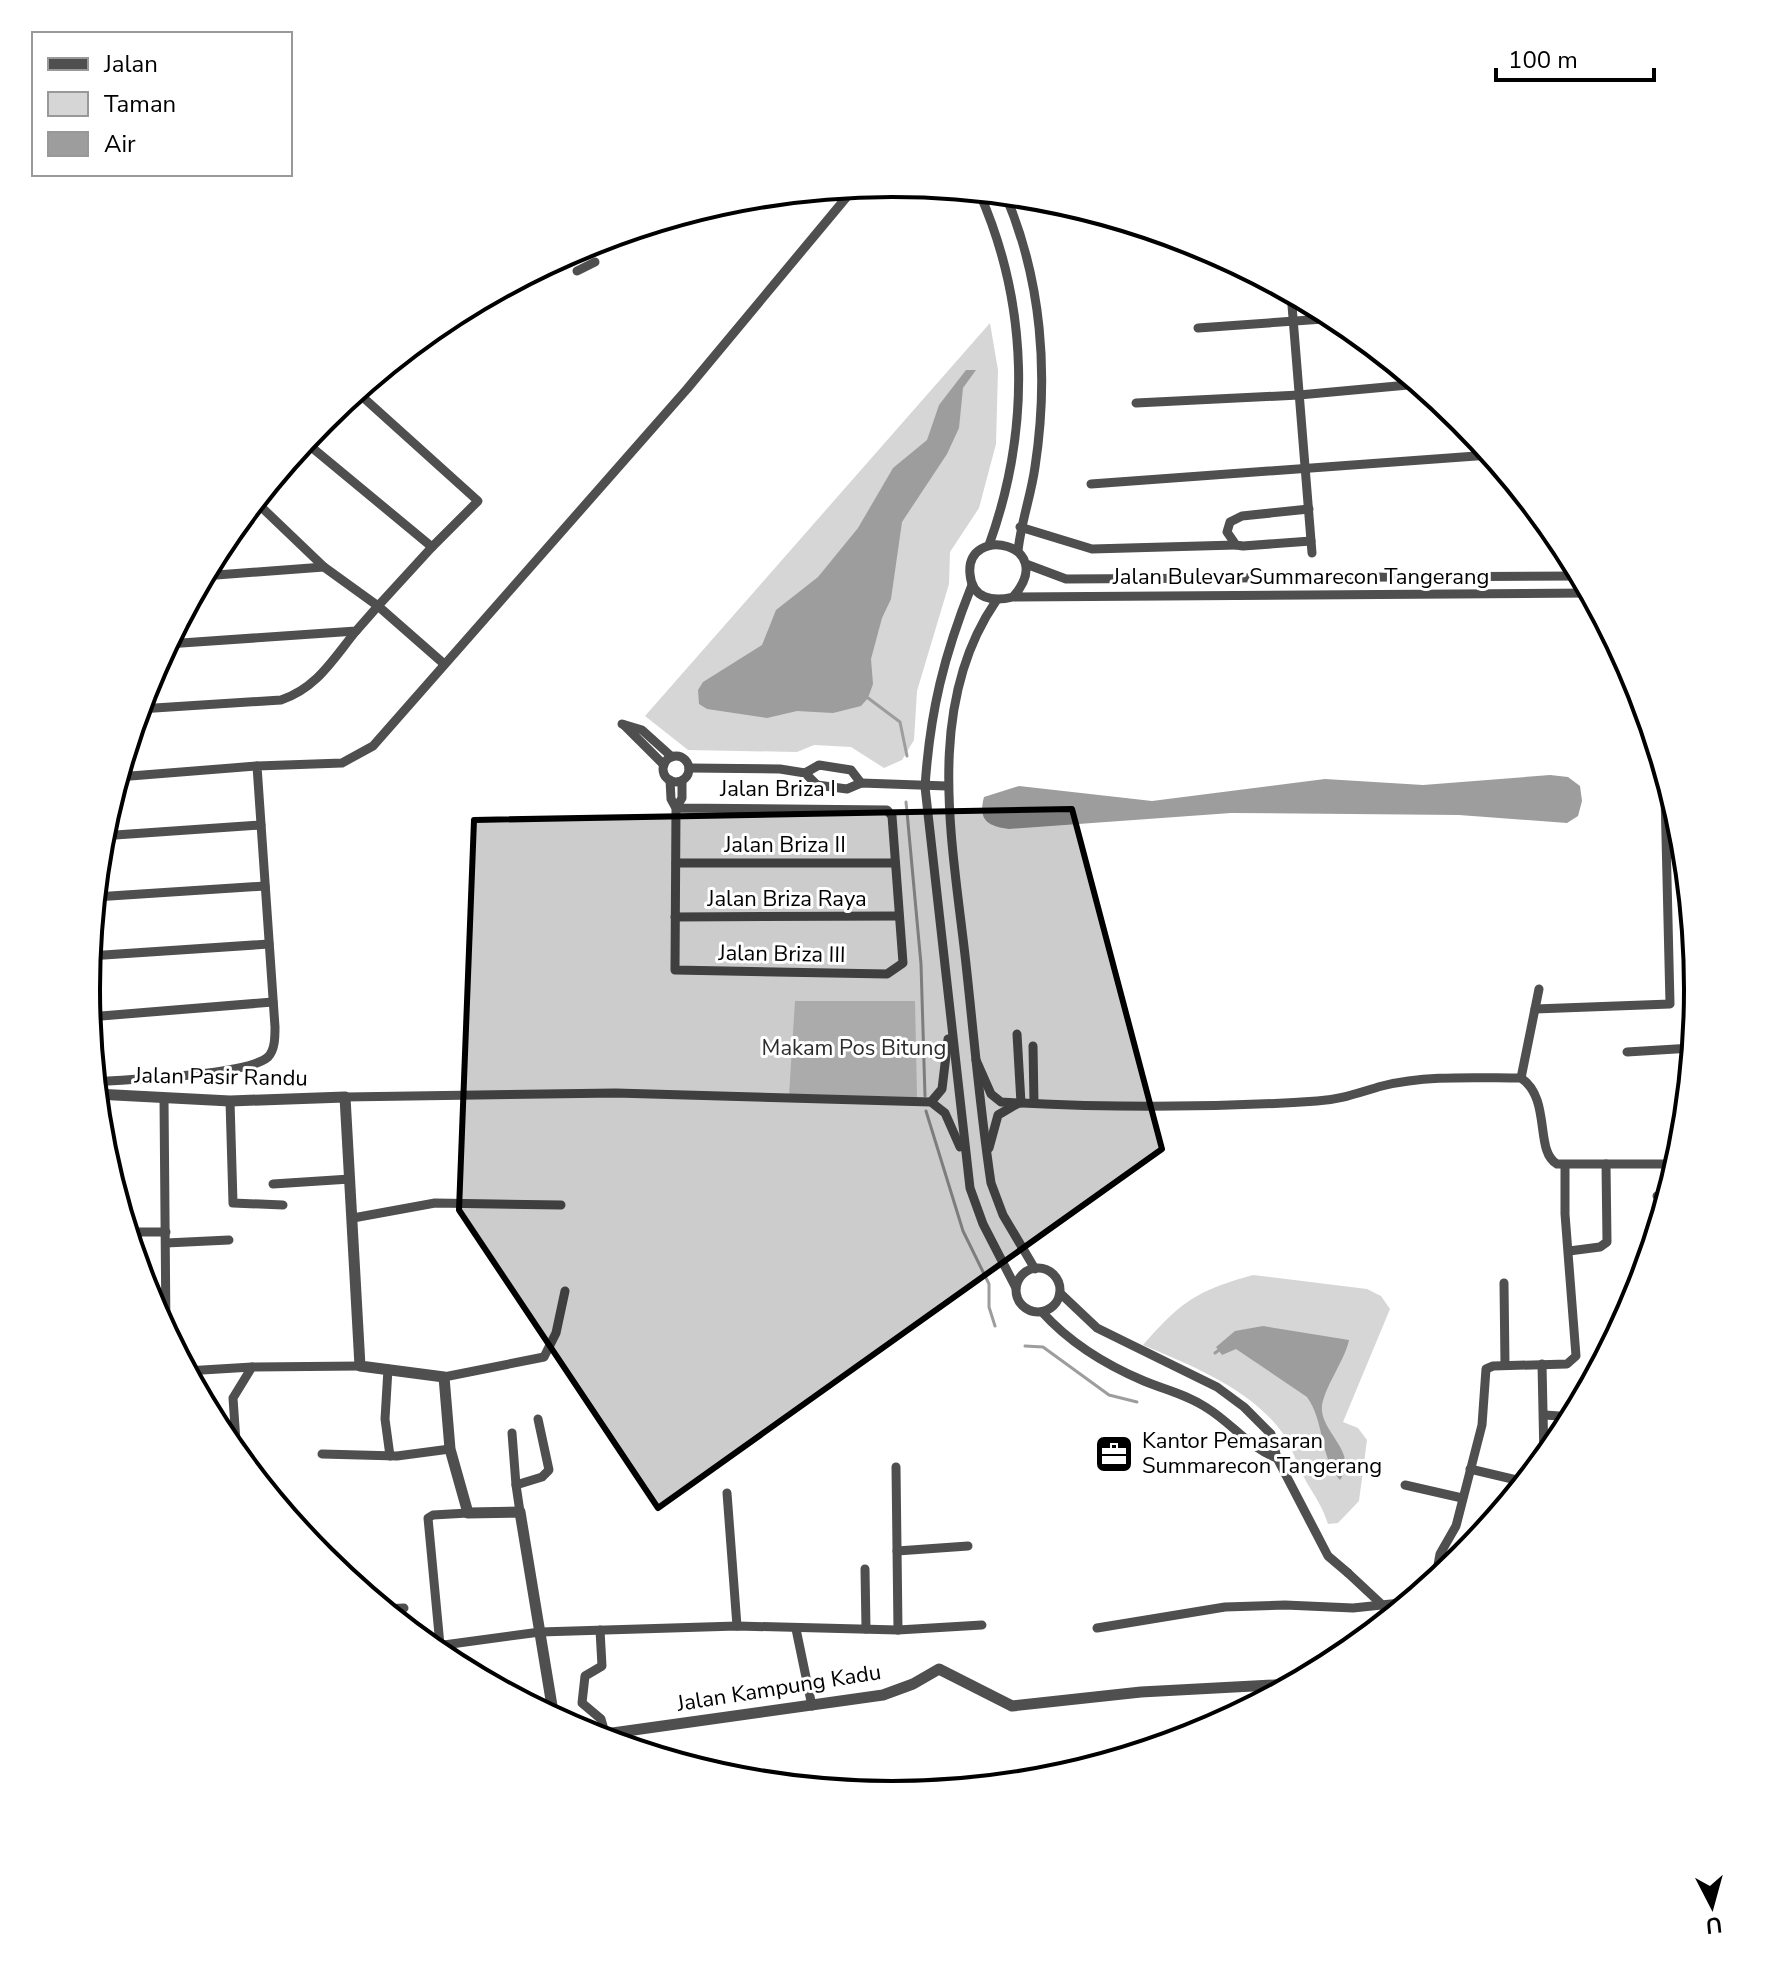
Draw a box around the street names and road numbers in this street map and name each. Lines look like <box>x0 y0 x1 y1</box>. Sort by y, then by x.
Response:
street label: Jalan Bulevar Summarecon Tangerang <box>1112 562 1489 592</box>
street label: Jalan Briza I <box>719 774 836 804</box>
street label: Jalan Briza II <box>723 830 846 860</box>
street label: Jalan Briza Raya <box>706 884 867 914</box>
street label: Jalan Briza III <box>717 938 846 970</box>
street label: Jalan Pasir Randu <box>133 1060 308 1094</box>
street label: Jalan Kampung Kadu <box>674 1657 883 1719</box>

